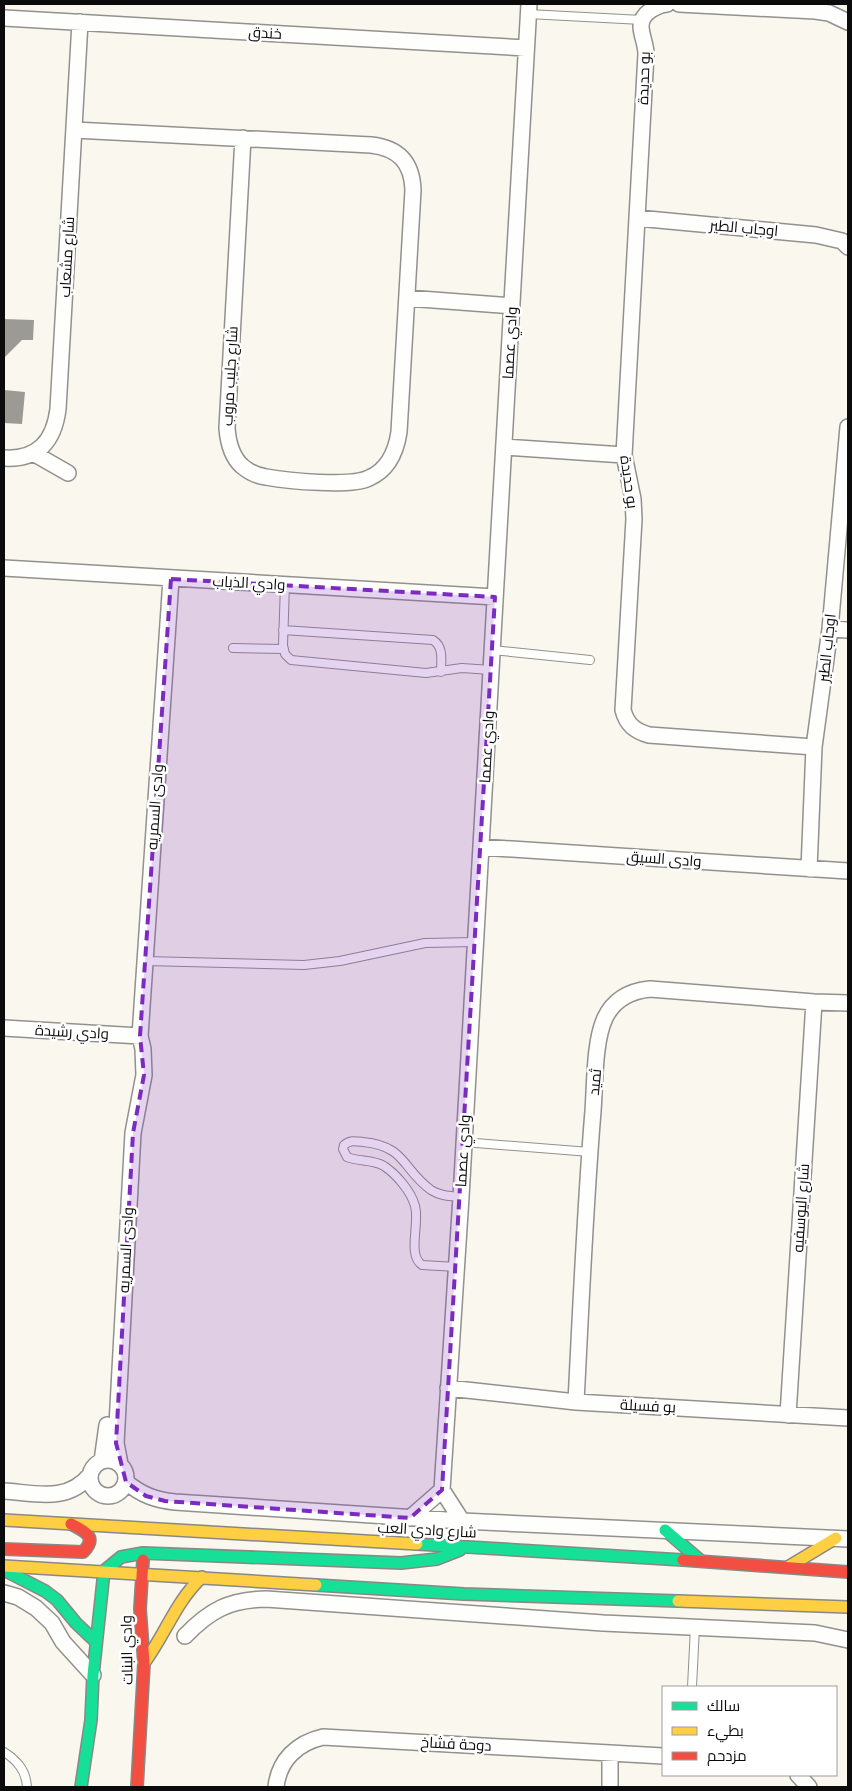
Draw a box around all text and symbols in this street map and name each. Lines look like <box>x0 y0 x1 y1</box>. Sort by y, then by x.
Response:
street label: خندق <box>248 21 282 44</box>
street label: بو حديدة <box>632 51 654 105</box>
street label: اوجاب الطير <box>708 214 779 240</box>
street label: شارع مشعاب <box>54 216 80 298</box>
street label: وادي عصما <box>497 306 524 380</box>
street label: شارع جليب مروب <box>216 325 244 427</box>
street label: بو حديدة <box>616 454 644 510</box>
street label: وادي الذياب <box>212 570 286 597</box>
street label: اوجاب الطير <box>812 613 840 684</box>
street label: وادي عصما <box>474 710 501 784</box>
street label: وادى السمريه <box>141 763 168 851</box>
street label: وادى السيق <box>626 845 702 872</box>
street label: وادي رشيدة <box>34 1019 110 1046</box>
street label: ثميد <box>583 1068 605 1096</box>
street label: وادي عصما <box>450 1114 477 1188</box>
street label: شارع اليوسفيه <box>787 1163 815 1253</box>
street label: وادى السمريه <box>113 1206 138 1294</box>
street label: بو فسيلة <box>620 1394 677 1416</box>
street label: شارع وادي العب <box>377 1516 477 1545</box>
street label: وادي البنات <box>115 1615 140 1685</box>
legend <box>662 1686 837 1776</box>
text: سالك <box>707 1695 740 1715</box>
text: بطيء <box>707 1720 744 1743</box>
street label: دوحة فشاخ <box>420 1731 492 1757</box>
text: مزدحم <box>707 1745 747 1766</box>

